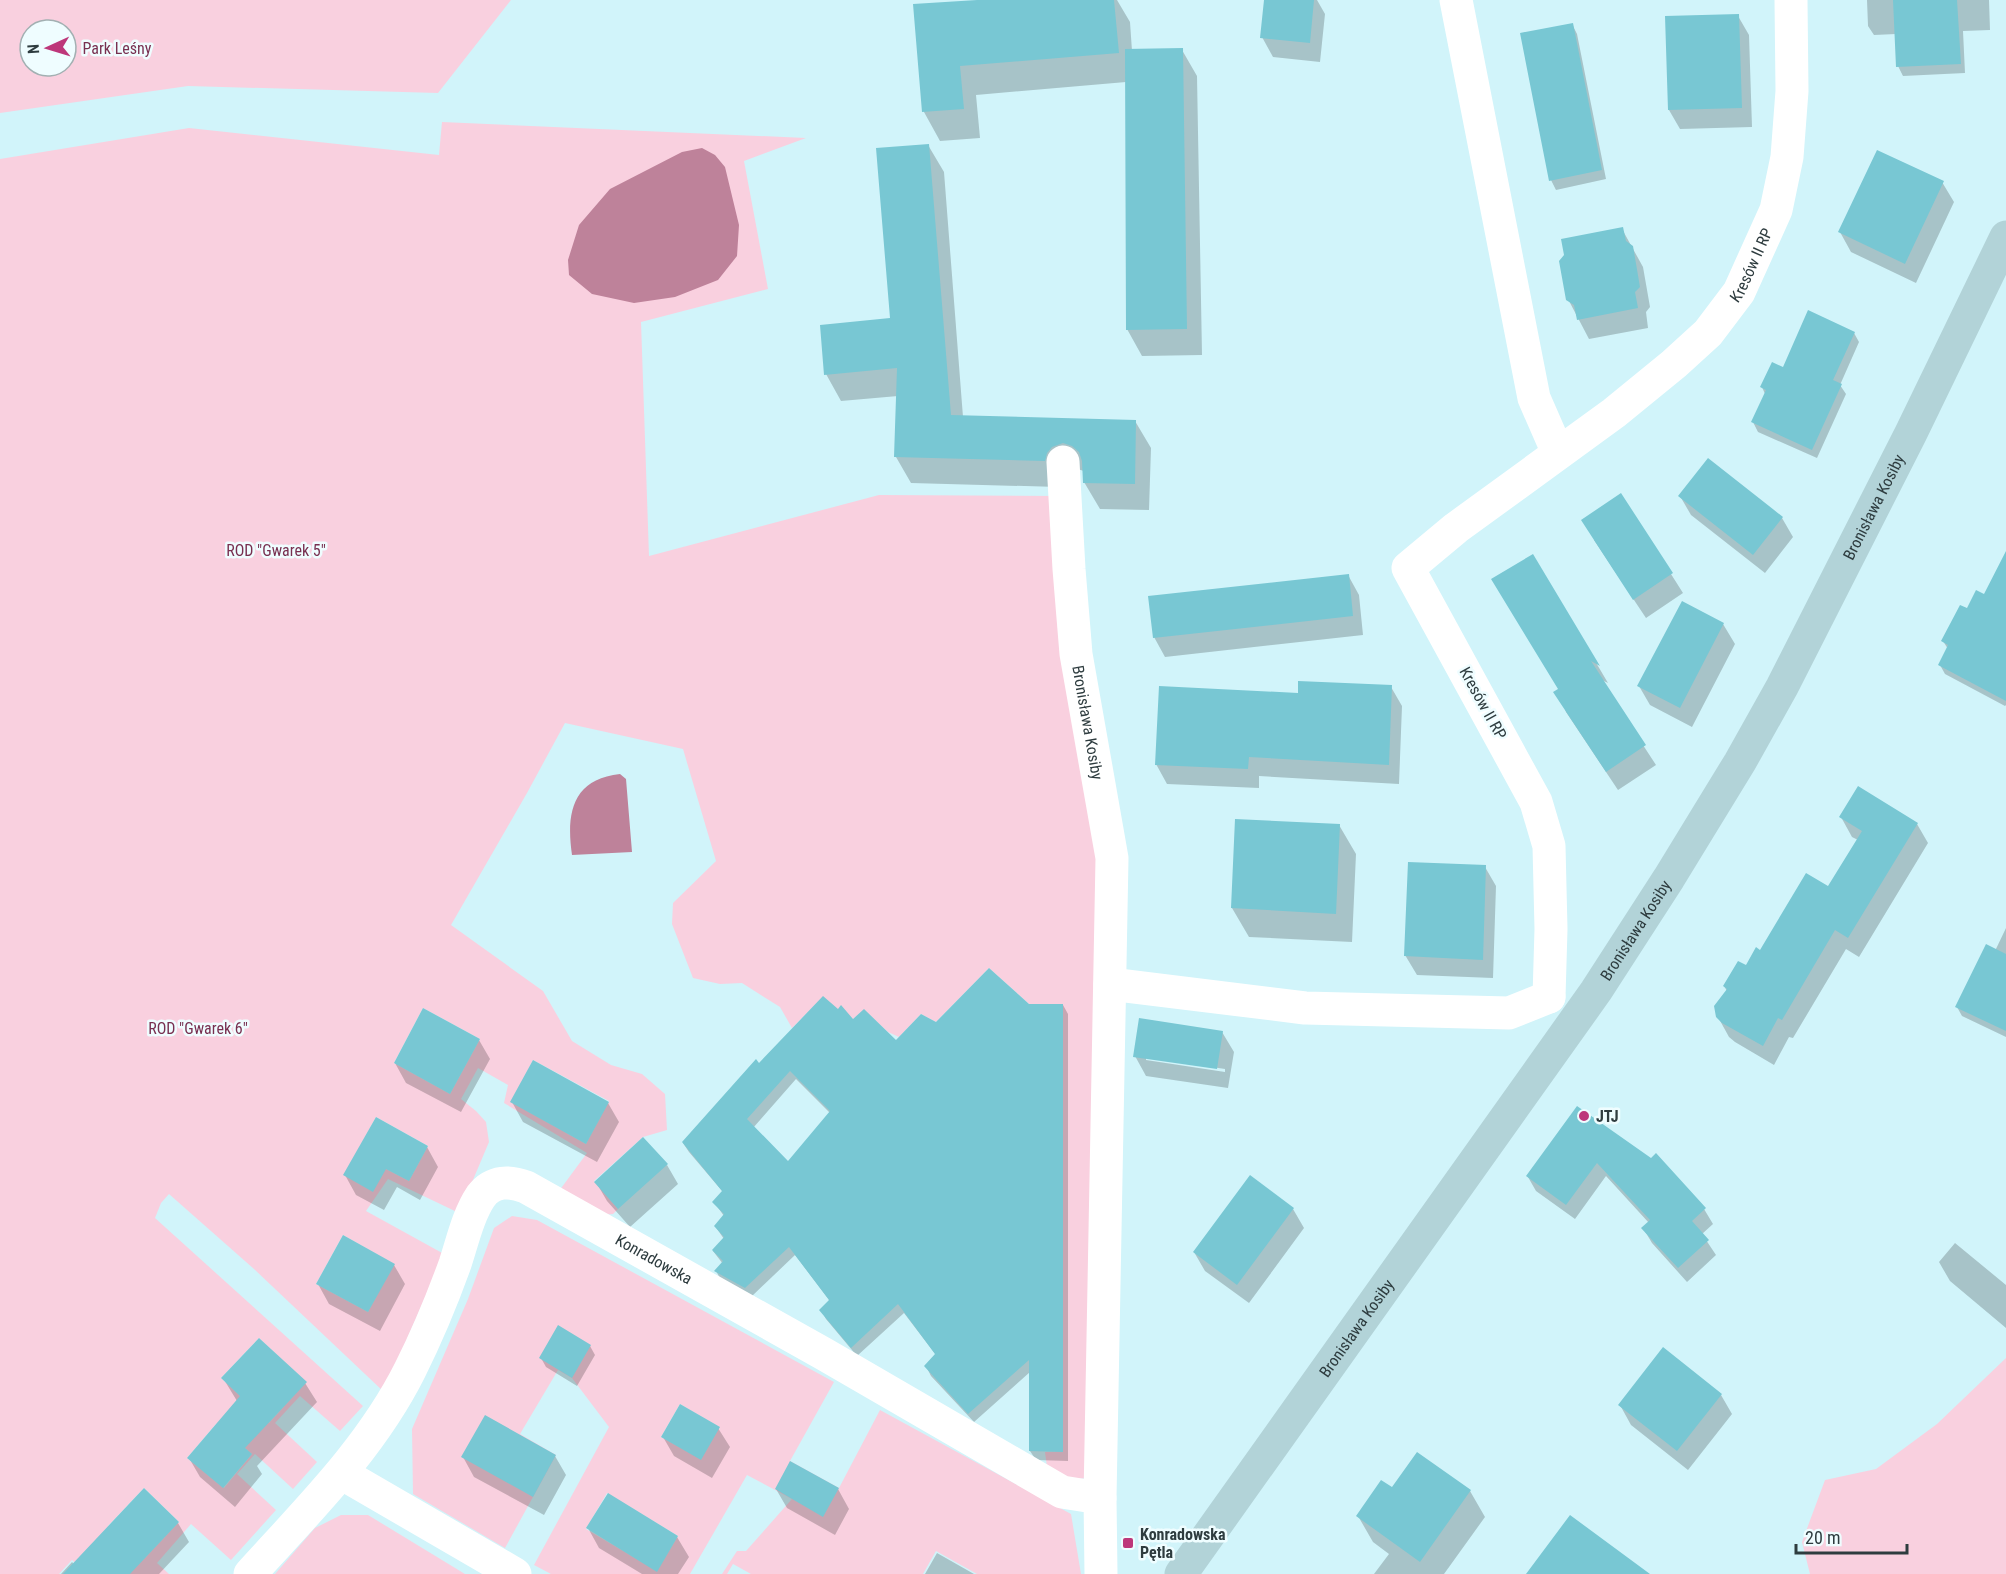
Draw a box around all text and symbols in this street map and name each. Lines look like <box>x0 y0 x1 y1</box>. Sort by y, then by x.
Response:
north arrow <box>18 18 78 78</box>
park label: Park Leśny <box>82 39 152 58</box>
text: N <box>24 43 43 55</box>
street label: Kresów II RP <box>1725 225 1776 306</box>
street label: Bronisława Kosiby <box>1839 451 1908 563</box>
park label: ROD "Gwarek 5" <box>226 541 326 560</box>
street label: Bronisława Kosiby <box>1069 664 1108 781</box>
street label: Kresów II RP <box>1455 664 1511 742</box>
street label: Bronisława Kosiby <box>1596 876 1675 984</box>
park label: ROD "Gwarek 6" <box>148 1019 248 1038</box>
place label: JTJ <box>1596 1107 1619 1126</box>
marker: JTJ <box>1577 1109 1591 1123</box>
street label: Konradowska <box>612 1230 696 1288</box>
street label: Bronisława Kosiby <box>1315 1275 1398 1381</box>
scale bar <box>1796 1517 1907 1555</box>
place label: Konradowska Pętla <box>1140 1525 1226 1562</box>
text: 20 m <box>1805 1527 1840 1548</box>
marker: Konradowska Pętla <box>1121 1536 1135 1550</box>

